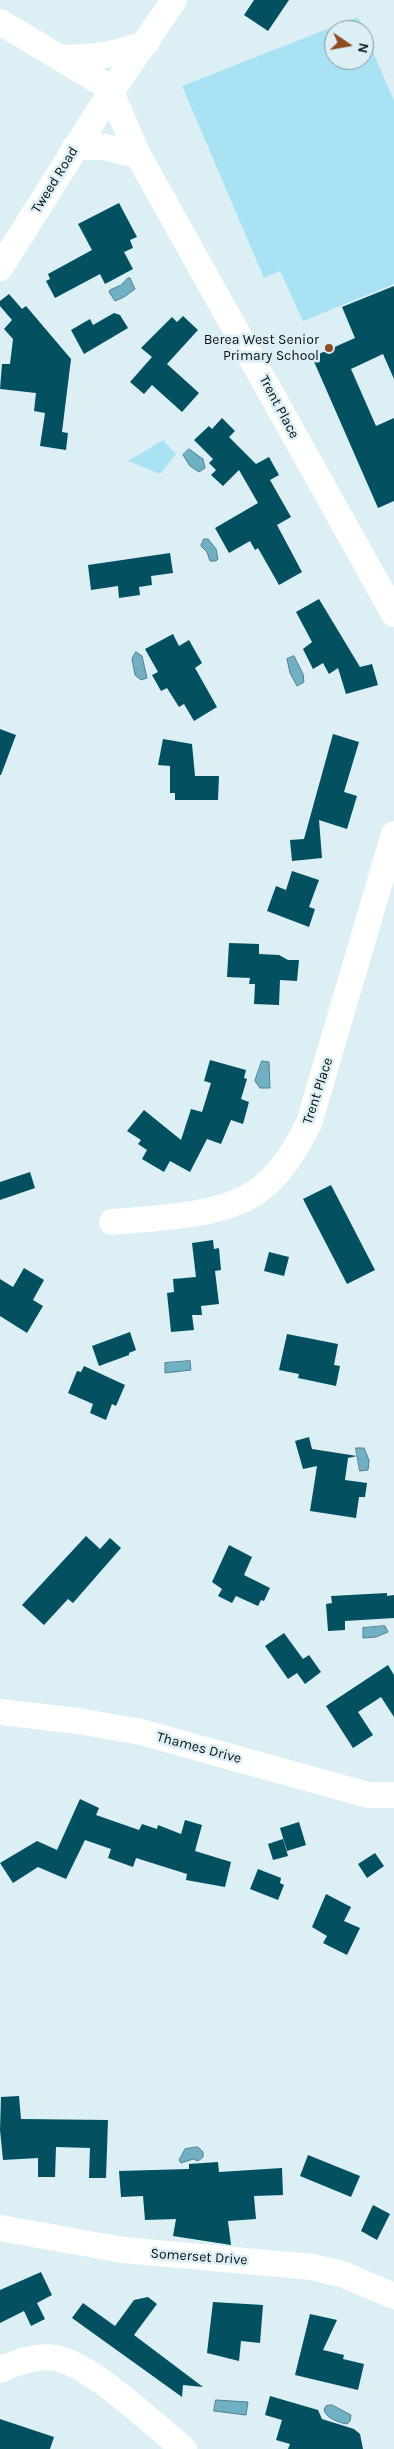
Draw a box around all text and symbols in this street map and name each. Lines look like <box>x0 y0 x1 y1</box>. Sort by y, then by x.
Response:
north arrow <box>324 20 374 70</box>
text: N <box>354 41 373 55</box>
street label: Tweed Road <box>28 144 82 216</box>
place label: Berea West Senior Primary School <box>204 332 319 364</box>
marker: Berea West Senior Primary School <box>323 342 335 354</box>
street label: Trent Place <box>255 373 303 441</box>
street label: Trent Place <box>299 1056 337 1126</box>
street label: Thames Drive <box>155 1729 243 1767</box>
street label: Somerset Drive <box>150 2245 248 2269</box>

